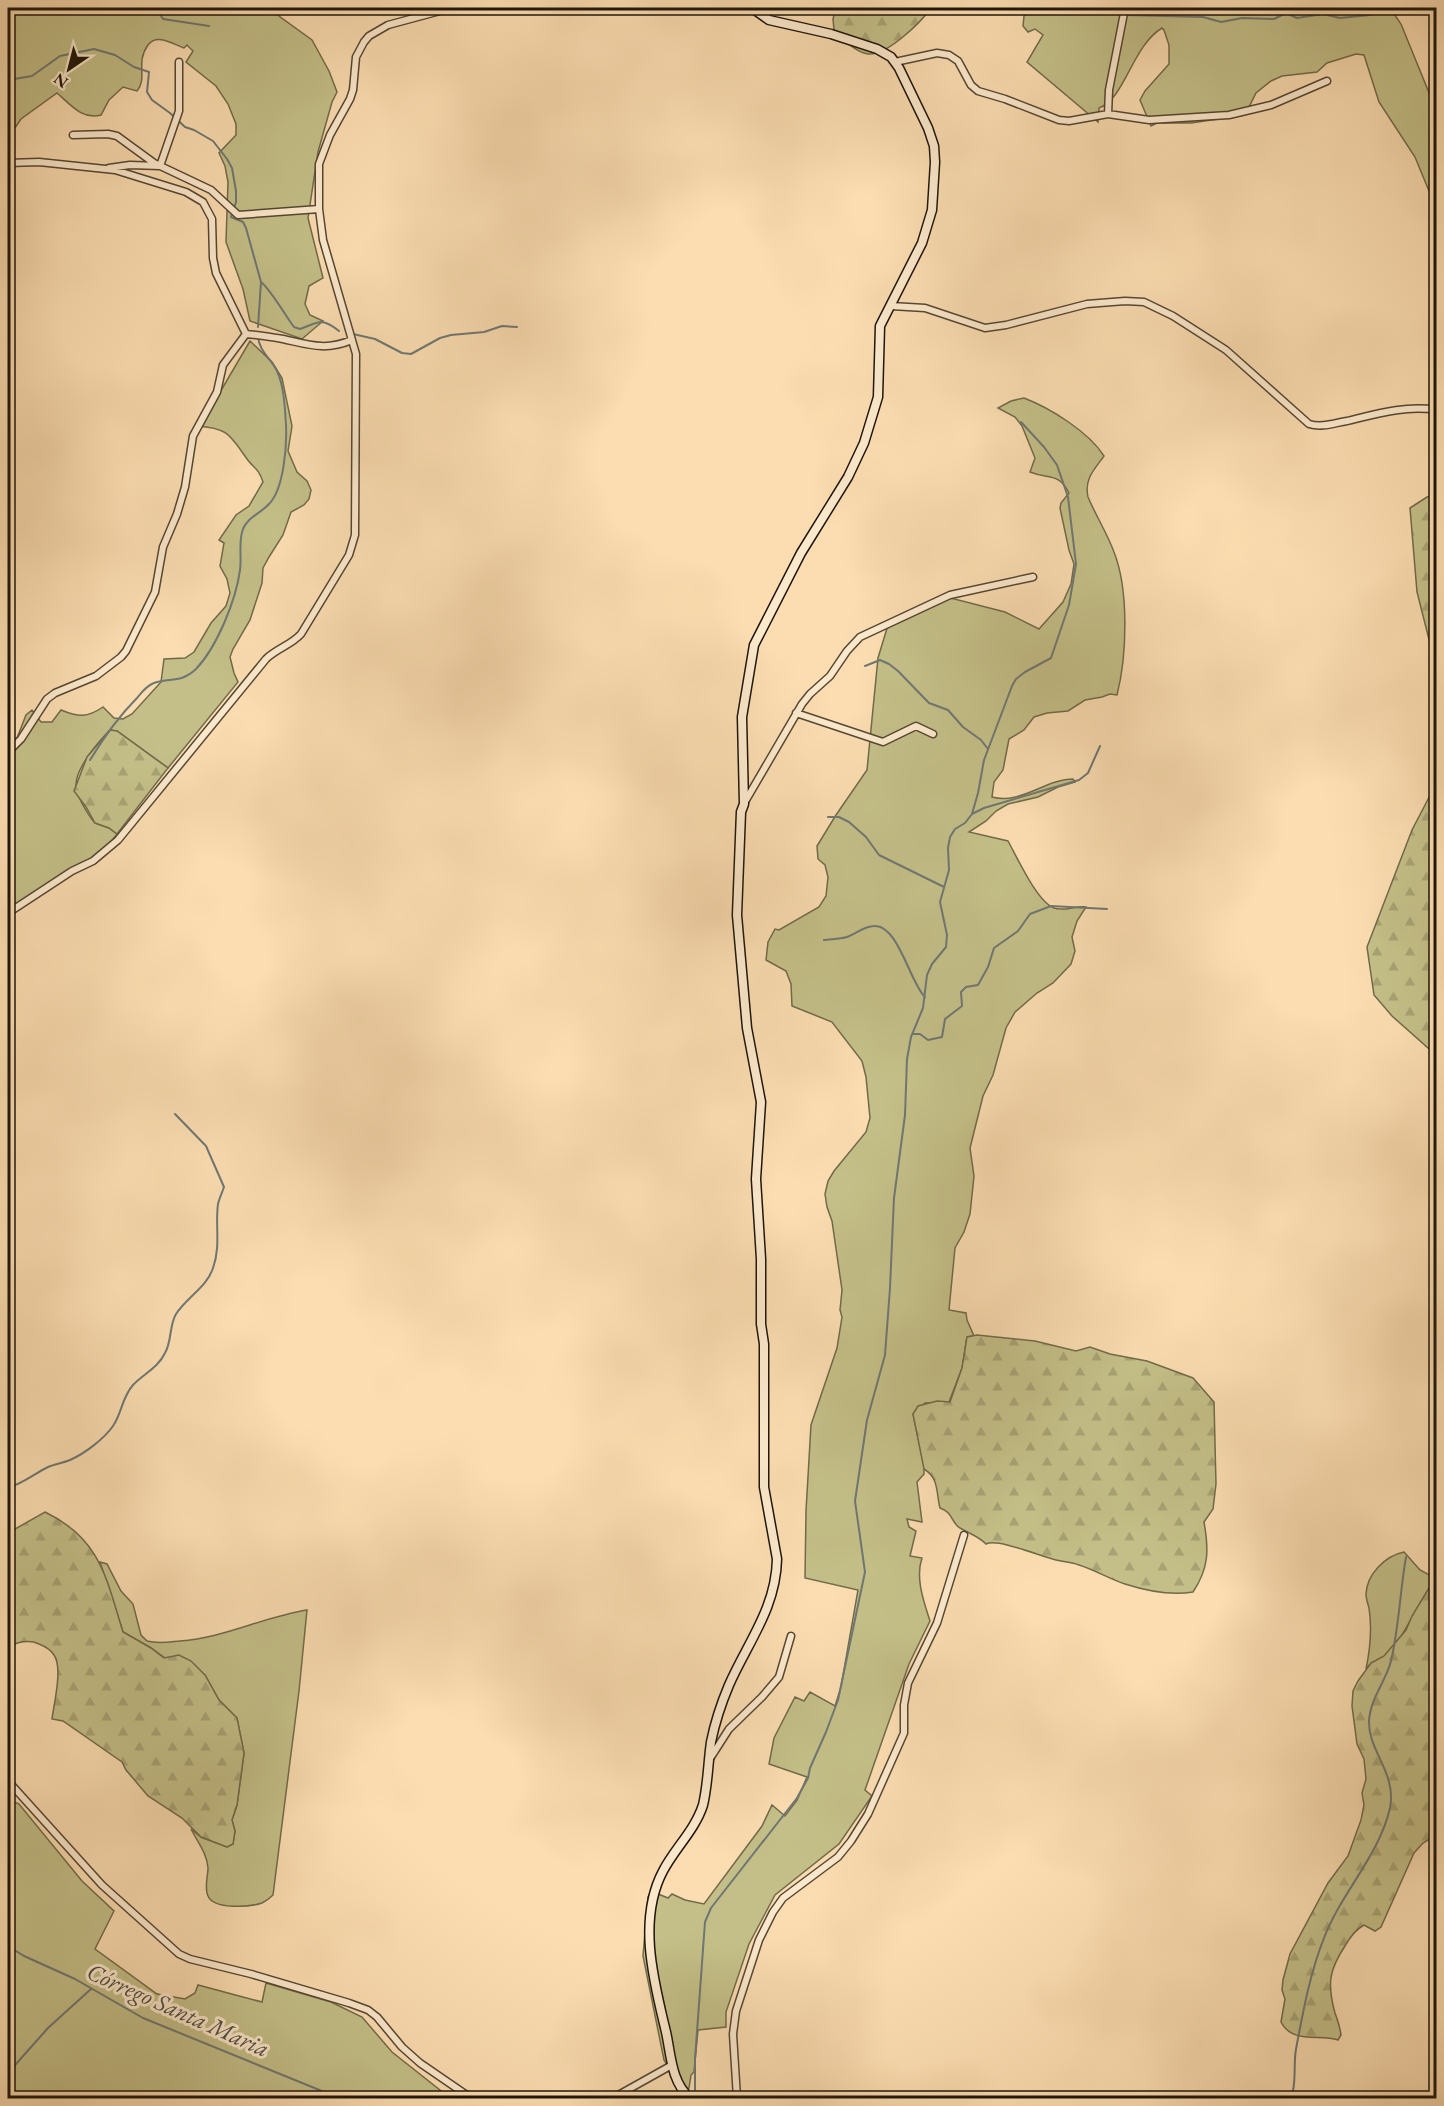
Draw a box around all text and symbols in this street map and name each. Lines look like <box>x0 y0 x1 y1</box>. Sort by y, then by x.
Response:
north arrow <box>39 39 99 99</box>
text: N <box>49 69 72 93</box>
water label: Córrego Santa Maria <box>82 1955 274 2064</box>

